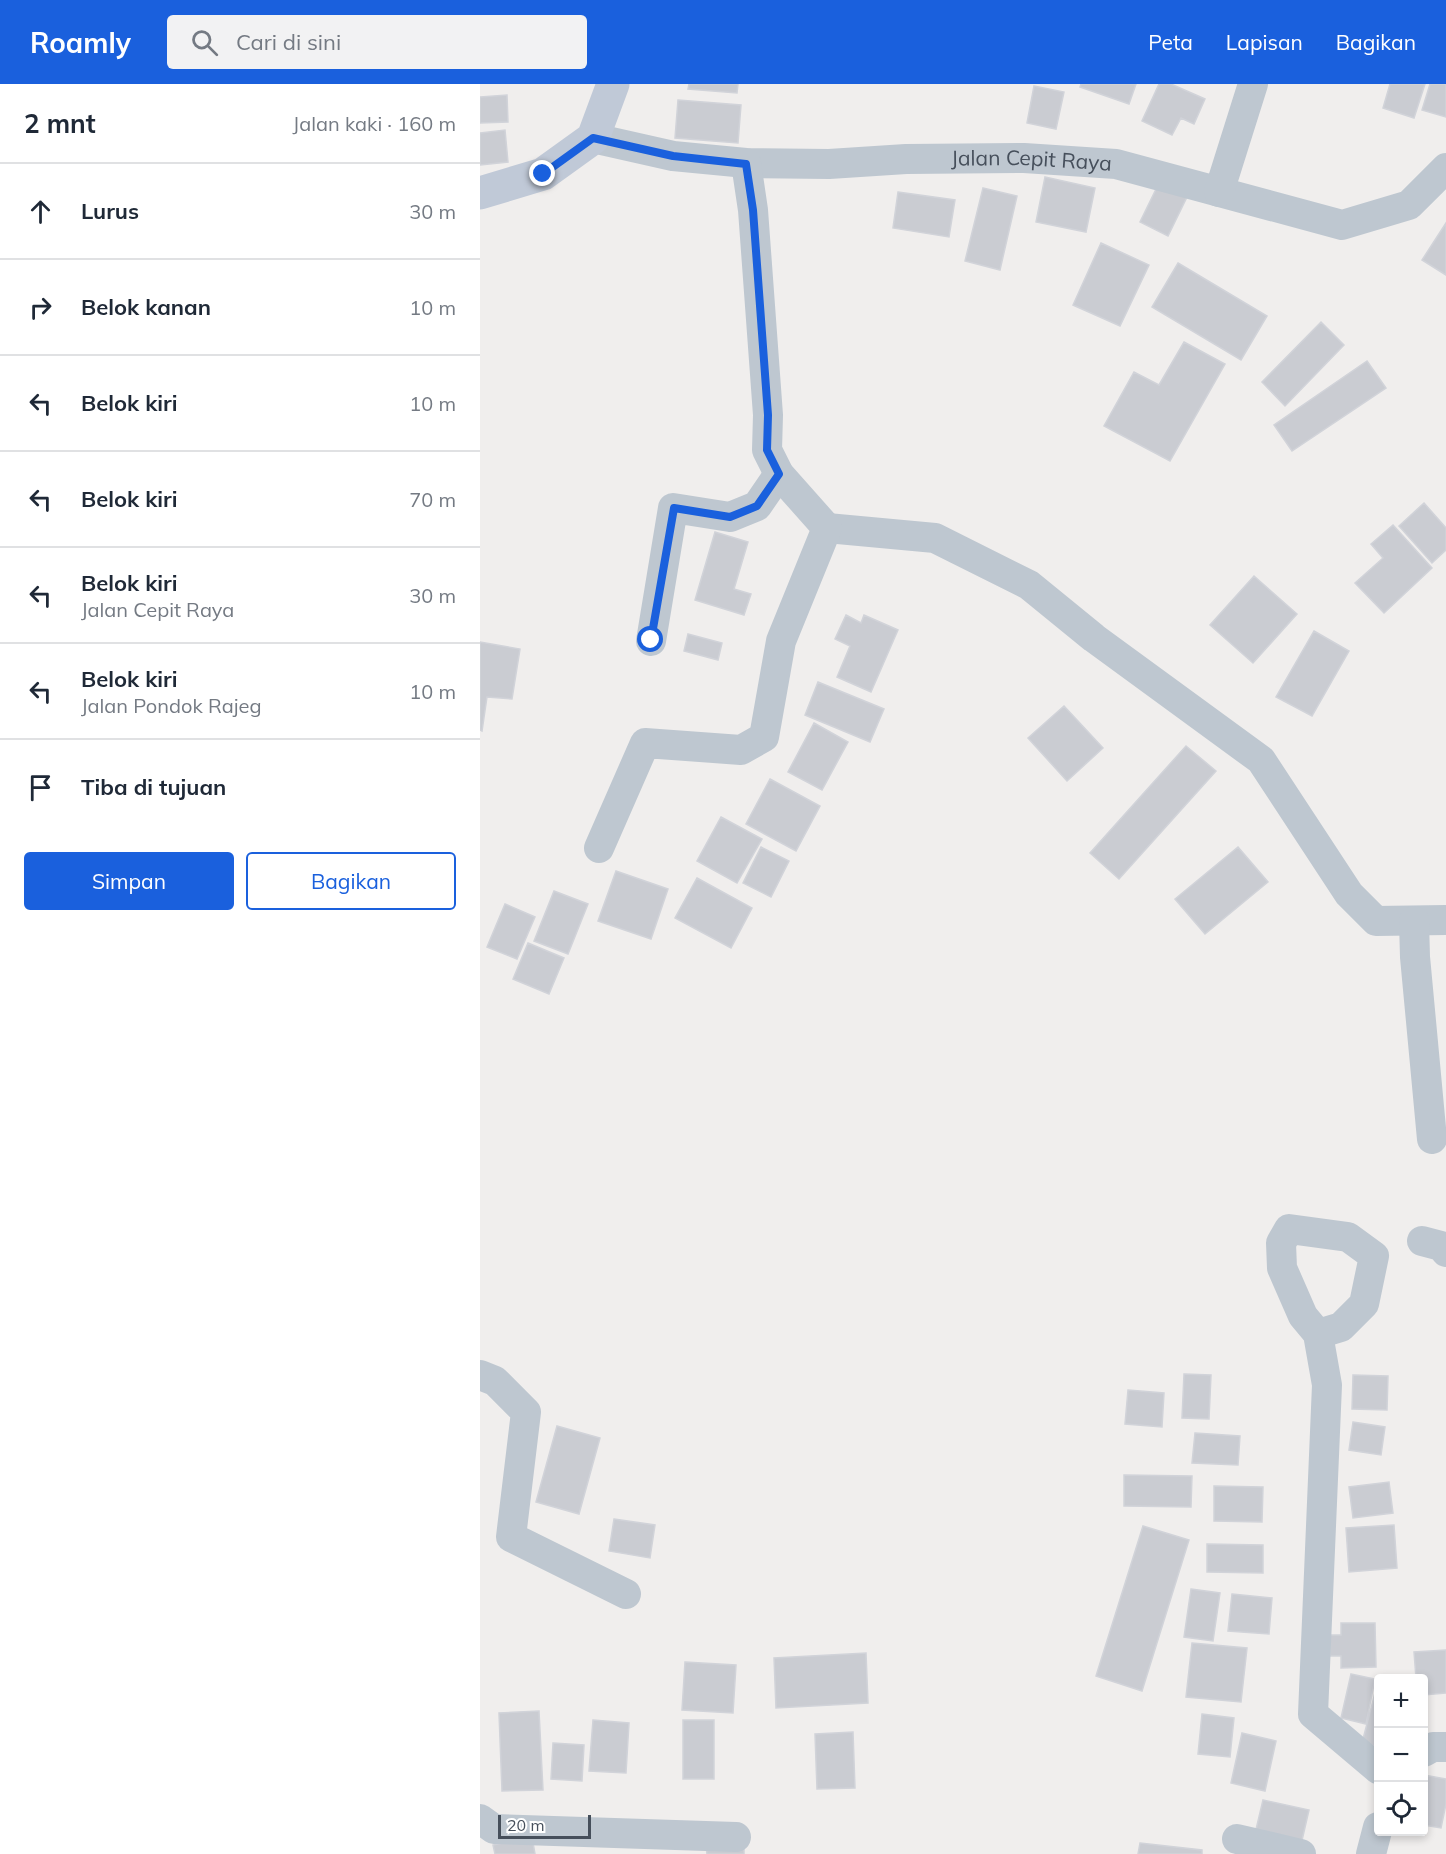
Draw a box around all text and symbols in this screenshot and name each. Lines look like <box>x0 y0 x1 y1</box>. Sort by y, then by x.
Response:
search box <box>167 15 587 69</box>
text: Roamly <box>30 25 131 60</box>
icon: search <box>188 26 221 59</box>
text: Cari di sini <box>236 28 341 56</box>
text: Peta <box>1148 29 1193 55</box>
text: Lapisan <box>1226 29 1303 55</box>
text: Bagikan <box>1336 29 1416 55</box>
text: 2 mnt <box>24 107 96 140</box>
text: Jalan kaki · 160 m <box>293 111 456 136</box>
street label: Jalan Cepit Raya <box>951 144 1113 176</box>
route end <box>529 160 555 186</box>
icon: ahead <box>24 195 57 228</box>
text: Lurus <box>81 197 139 225</box>
text: 30 m <box>409 199 456 224</box>
icon: right <box>24 291 57 324</box>
text: Belok kanan <box>81 293 211 321</box>
text: 10 m <box>409 295 456 320</box>
icon: left <box>24 387 57 420</box>
text: Belok kiri <box>81 389 177 417</box>
text: 10 m <box>409 391 456 416</box>
icon: left <box>24 483 57 516</box>
text: Belok kiri <box>81 485 177 513</box>
text: 70 m <box>409 487 456 512</box>
text: Belok kiri <box>81 569 177 597</box>
icon: left <box>24 579 57 612</box>
text: 30 m <box>409 583 456 608</box>
text: Jalan Cepit Raya <box>81 597 234 622</box>
route start <box>637 626 663 652</box>
text: Belok kiri <box>81 665 177 693</box>
icon: left <box>24 675 57 708</box>
text: 10 m <box>409 679 456 704</box>
text: Jalan Pondok Rajeg <box>81 693 261 718</box>
icon: arrive <box>24 771 57 804</box>
text: Tiba di tujuan <box>81 773 226 801</box>
button: Simpan <box>24 852 234 910</box>
button: Bagikan <box>246 852 456 910</box>
map controls <box>1374 1674 1428 1836</box>
button: + <box>1374 1674 1428 1728</box>
button: − <box>1374 1728 1428 1782</box>
button: locate <box>1374 1782 1428 1836</box>
scale bar <box>498 1812 591 1840</box>
text: 20 m <box>507 1815 544 1835</box>

